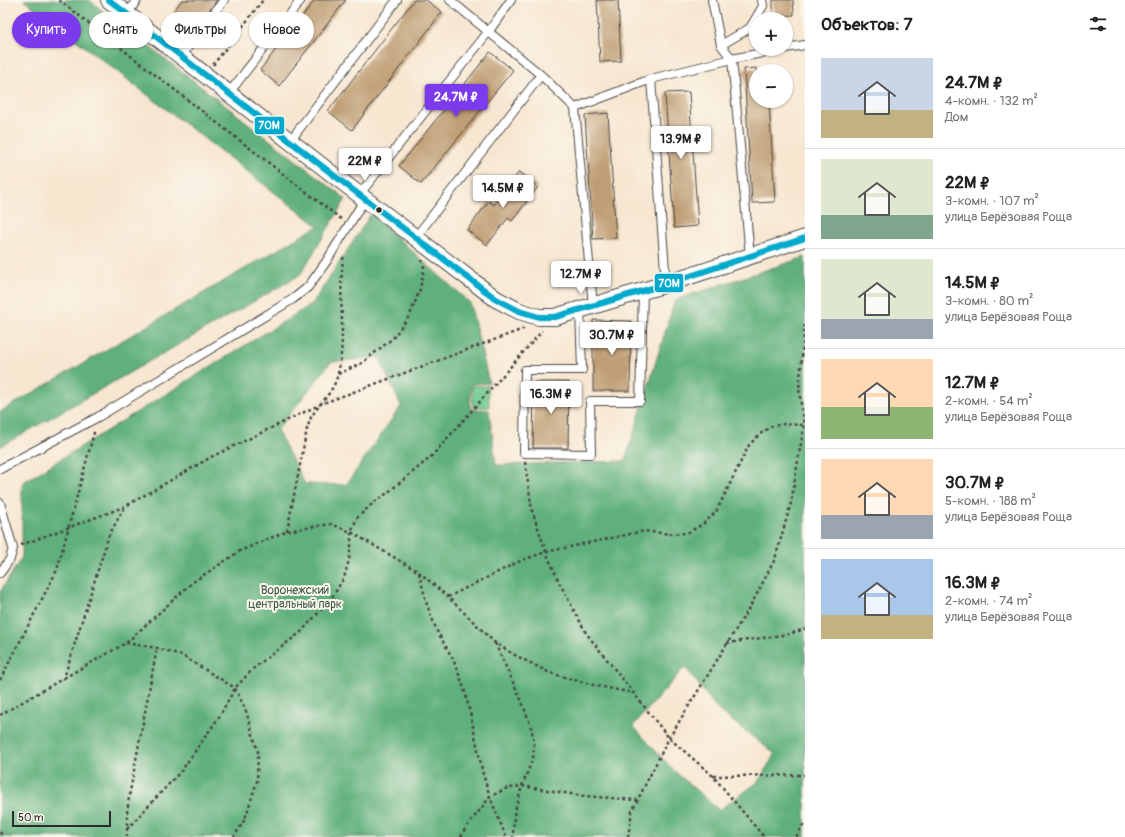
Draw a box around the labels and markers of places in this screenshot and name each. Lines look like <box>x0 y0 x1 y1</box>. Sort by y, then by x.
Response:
pin: 24.7M ₽ <box>419 84 493 118</box>
pin: 13.9M ₽ <box>644 126 718 160</box>
pin: 22M ₽ <box>337 148 393 182</box>
pin: 14.5M ₽ <box>466 175 540 209</box>
unlabelled marker <box>374 205 384 215</box>
pin: 12.7M ₽ <box>544 261 618 295</box>
pin: 30.7M ₽ <box>575 322 649 356</box>
pin: 16.3M ₽ <box>514 381 588 415</box>

